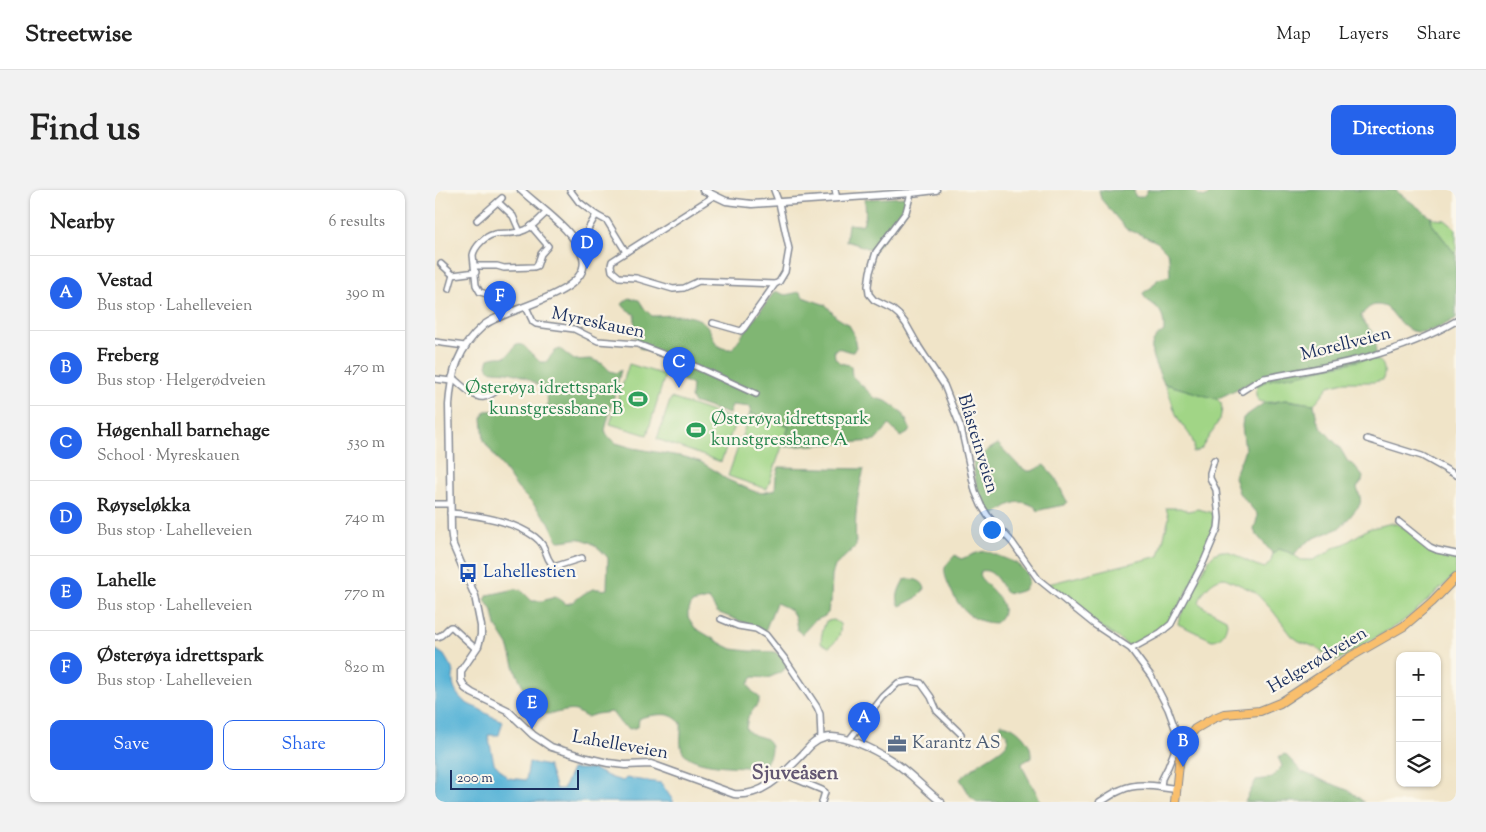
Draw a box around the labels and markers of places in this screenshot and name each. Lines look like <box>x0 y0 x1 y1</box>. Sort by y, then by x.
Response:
pin: D <box>571 228 603 269</box>
pin: F <box>484 281 516 322</box>
pin: C <box>663 347 695 388</box>
place label: Østerøya idrettspark kunstgressbane B <box>465 376 623 423</box>
sports icon: Østerøya idrettspark kunstgressbane B <box>627 388 649 410</box>
place label: Østerøya idrettspark kunstgressbane A <box>711 407 869 454</box>
sports icon: Østerøya idrettspark kunstgressbane A <box>685 419 707 441</box>
place label: Lahellestien <box>483 560 577 586</box>
bus stop icon: Lahellestien <box>457 562 479 584</box>
pin: E <box>516 688 548 729</box>
pin: A <box>848 702 880 743</box>
pin: B <box>1167 726 1199 767</box>
place label: Karantz AS <box>912 731 1000 757</box>
office icon: Karantz AS <box>886 733 908 755</box>

